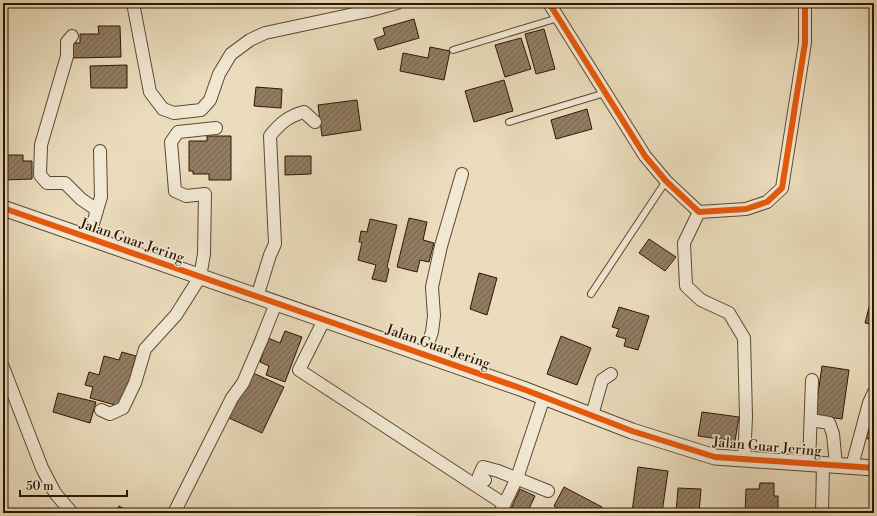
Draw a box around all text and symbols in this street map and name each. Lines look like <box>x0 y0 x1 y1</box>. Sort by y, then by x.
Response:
street label: Jalan Guar Jering <box>76 214 187 268</box>
street label: Jalan Guar Jering <box>382 320 493 374</box>
street label: Jalan Guar Jering <box>711 433 823 461</box>
scale bar <box>20 472 127 498</box>
text: 50 m <box>26 479 54 494</box>

